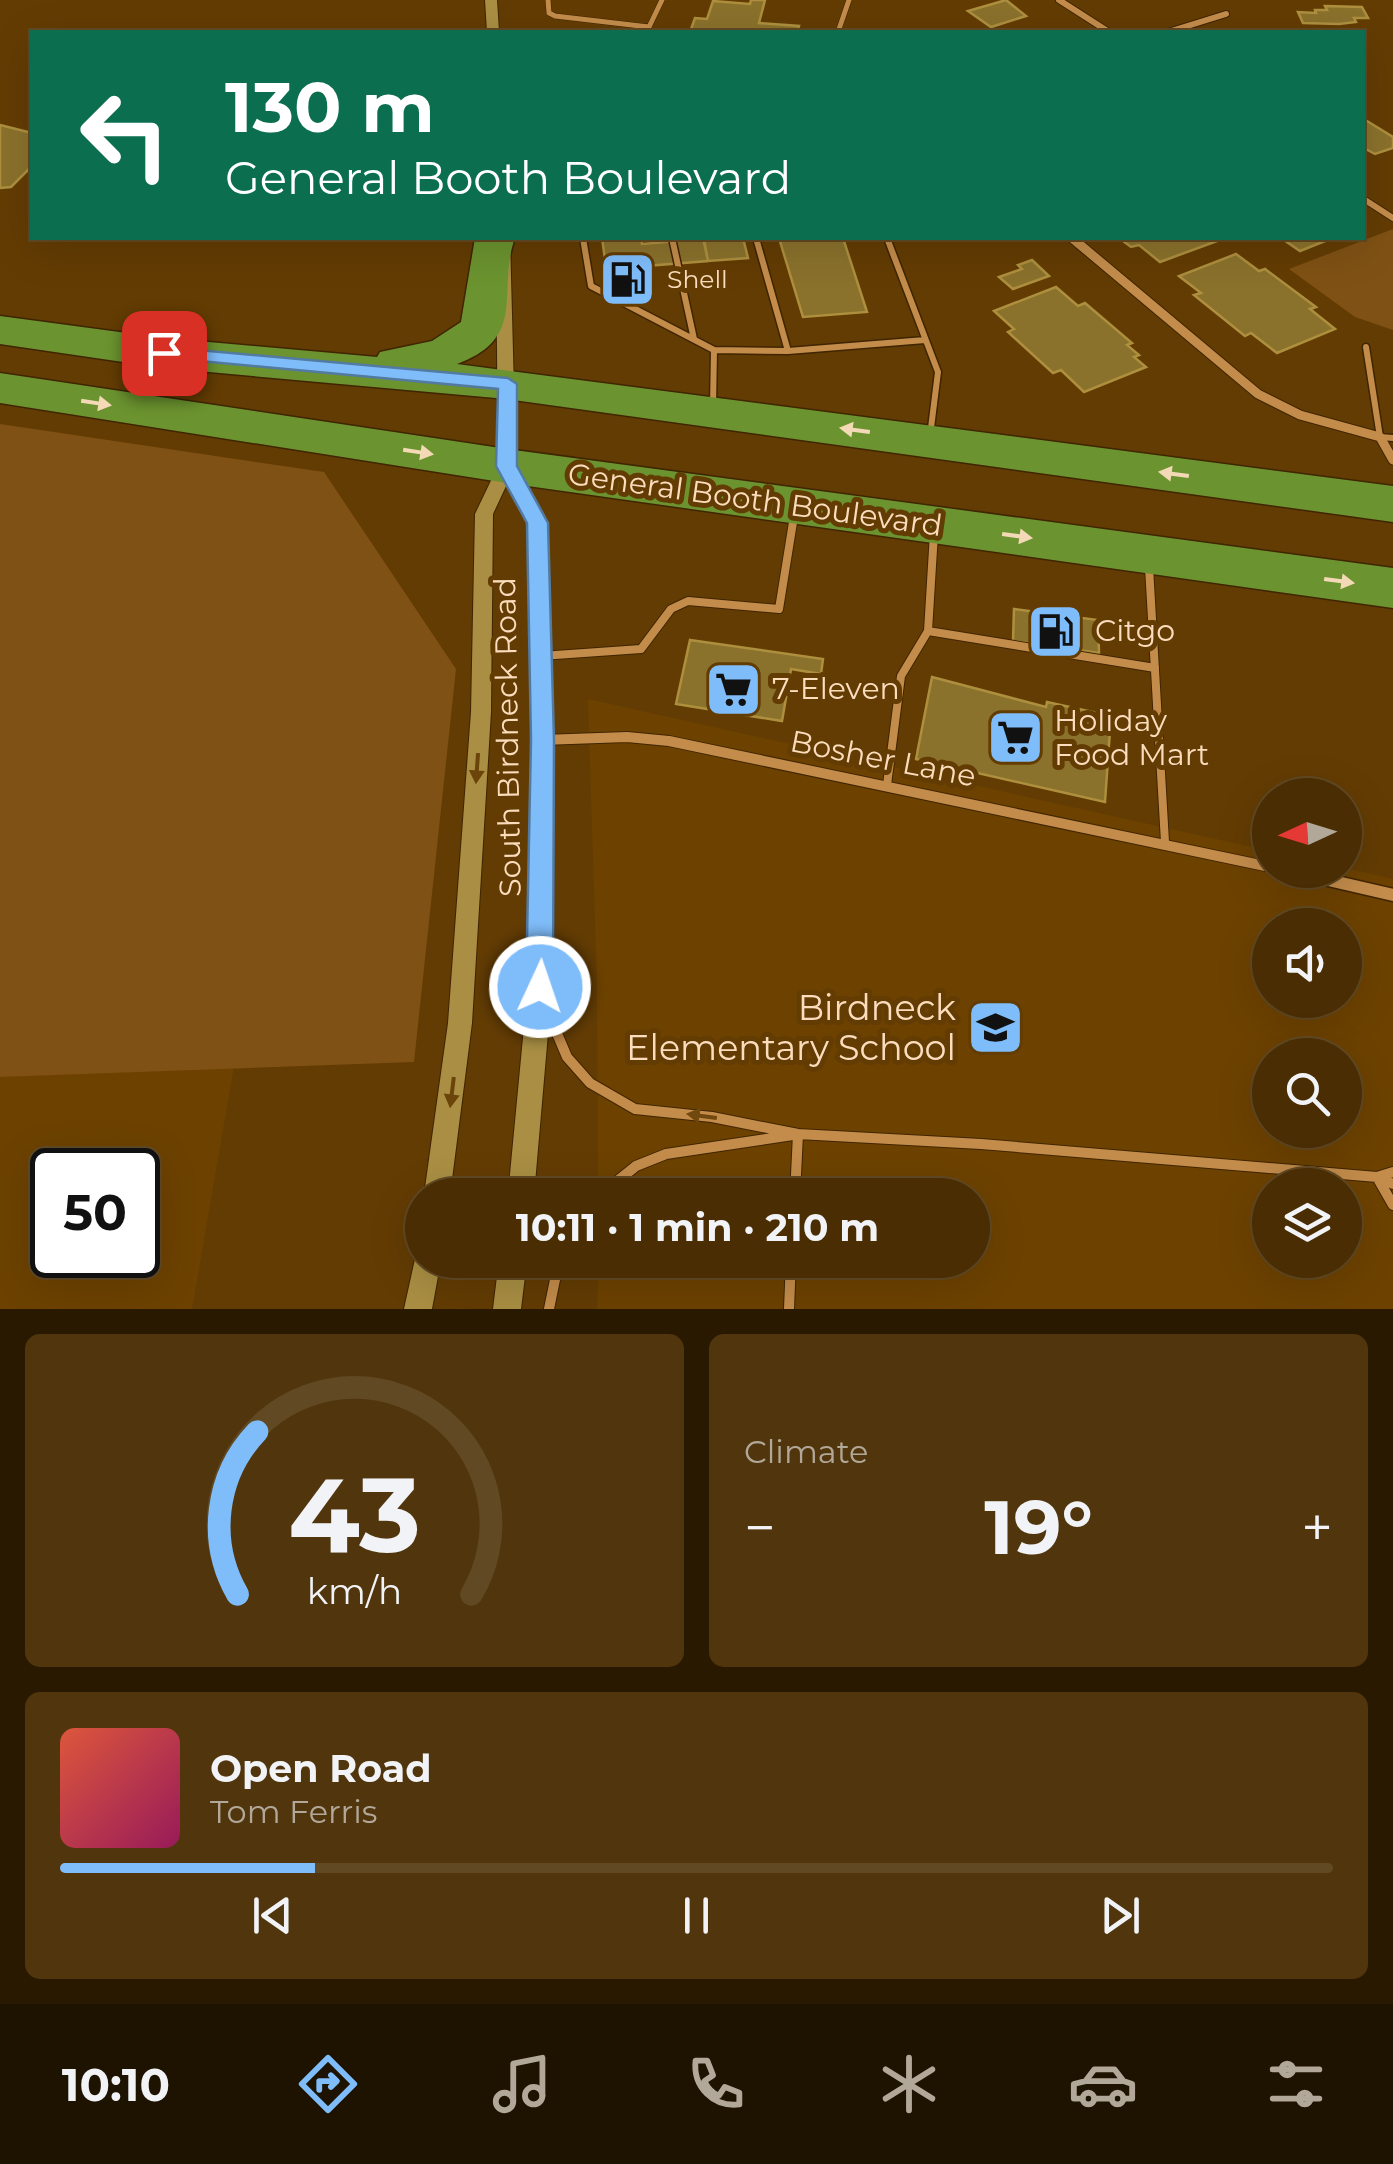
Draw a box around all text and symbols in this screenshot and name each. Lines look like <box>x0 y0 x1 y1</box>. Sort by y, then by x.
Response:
text: 130 m <box>225 64 435 150</box>
icon: left <box>60 70 190 200</box>
text: General Booth Boulevard <box>225 150 791 205</box>
fuel station icon: Shell <box>598 249 658 309</box>
place label: Shell <box>667 264 728 294</box>
pin <box>122 311 207 396</box>
icon: arrive <box>137 326 192 381</box>
one-way arrow <box>81 396 113 411</box>
one-way arrow <box>839 422 870 438</box>
one-way arrow <box>402 445 434 460</box>
street label: General Booth Boulevard <box>566 455 945 544</box>
one-way arrow <box>1158 466 1189 482</box>
one-way arrow <box>1001 529 1033 545</box>
one-way arrow <box>1323 573 1355 589</box>
street label: South Birdneck Road <box>486 577 529 897</box>
fuel station icon: Citgo <box>1026 601 1086 661</box>
place label: Citgo <box>1095 612 1175 649</box>
supermarket icon: 7-Eleven <box>703 659 763 719</box>
place label: 7-Eleven <box>772 670 900 707</box>
place label: Holiday Food Mart <box>1054 702 1209 773</box>
supermarket icon: Holiday Food Mart <box>985 708 1045 768</box>
street label: Bosher Lane <box>787 722 979 795</box>
one-way arrow <box>469 753 485 784</box>
north arrow <box>1252 778 1362 888</box>
map controls <box>1252 778 1362 1278</box>
button: sound <box>1252 908 1362 1018</box>
position arrow <box>488 935 592 1039</box>
place label: Birdneck Elementary School <box>626 986 956 1069</box>
school or university icon: Birdneck Elementary School <box>965 998 1025 1058</box>
button: search <box>1252 1038 1362 1148</box>
one-way arrow <box>443 1077 459 1108</box>
one-way arrow <box>686 1108 717 1124</box>
speed limit sign: 50 <box>30 1148 160 1278</box>
button: layers <box>1252 1168 1362 1278</box>
text: 10:11 · 1 min · 210 m <box>516 1204 879 1251</box>
text: Climate <box>744 1432 868 1471</box>
text: 43 <box>288 1451 421 1578</box>
text: 19° <box>984 1481 1093 1573</box>
text: − <box>744 1494 776 1561</box>
text: + <box>1301 1494 1333 1561</box>
text: km/h <box>307 1569 402 1613</box>
text: Open Road <box>210 1745 432 1792</box>
text: Tom Ferris <box>210 1792 377 1831</box>
icon: previous <box>245 1888 300 1943</box>
icon: pause <box>669 1888 724 1943</box>
icon: next <box>1093 1888 1148 1943</box>
icon: directions <box>293 2049 363 2119</box>
icon: music <box>487 2049 557 2119</box>
icon: phone <box>681 2049 751 2119</box>
icon: climate <box>874 2049 944 2119</box>
icon: car <box>1068 2049 1138 2119</box>
icon: filters <box>1261 2049 1331 2119</box>
text: 10:10 <box>62 2057 170 2112</box>

